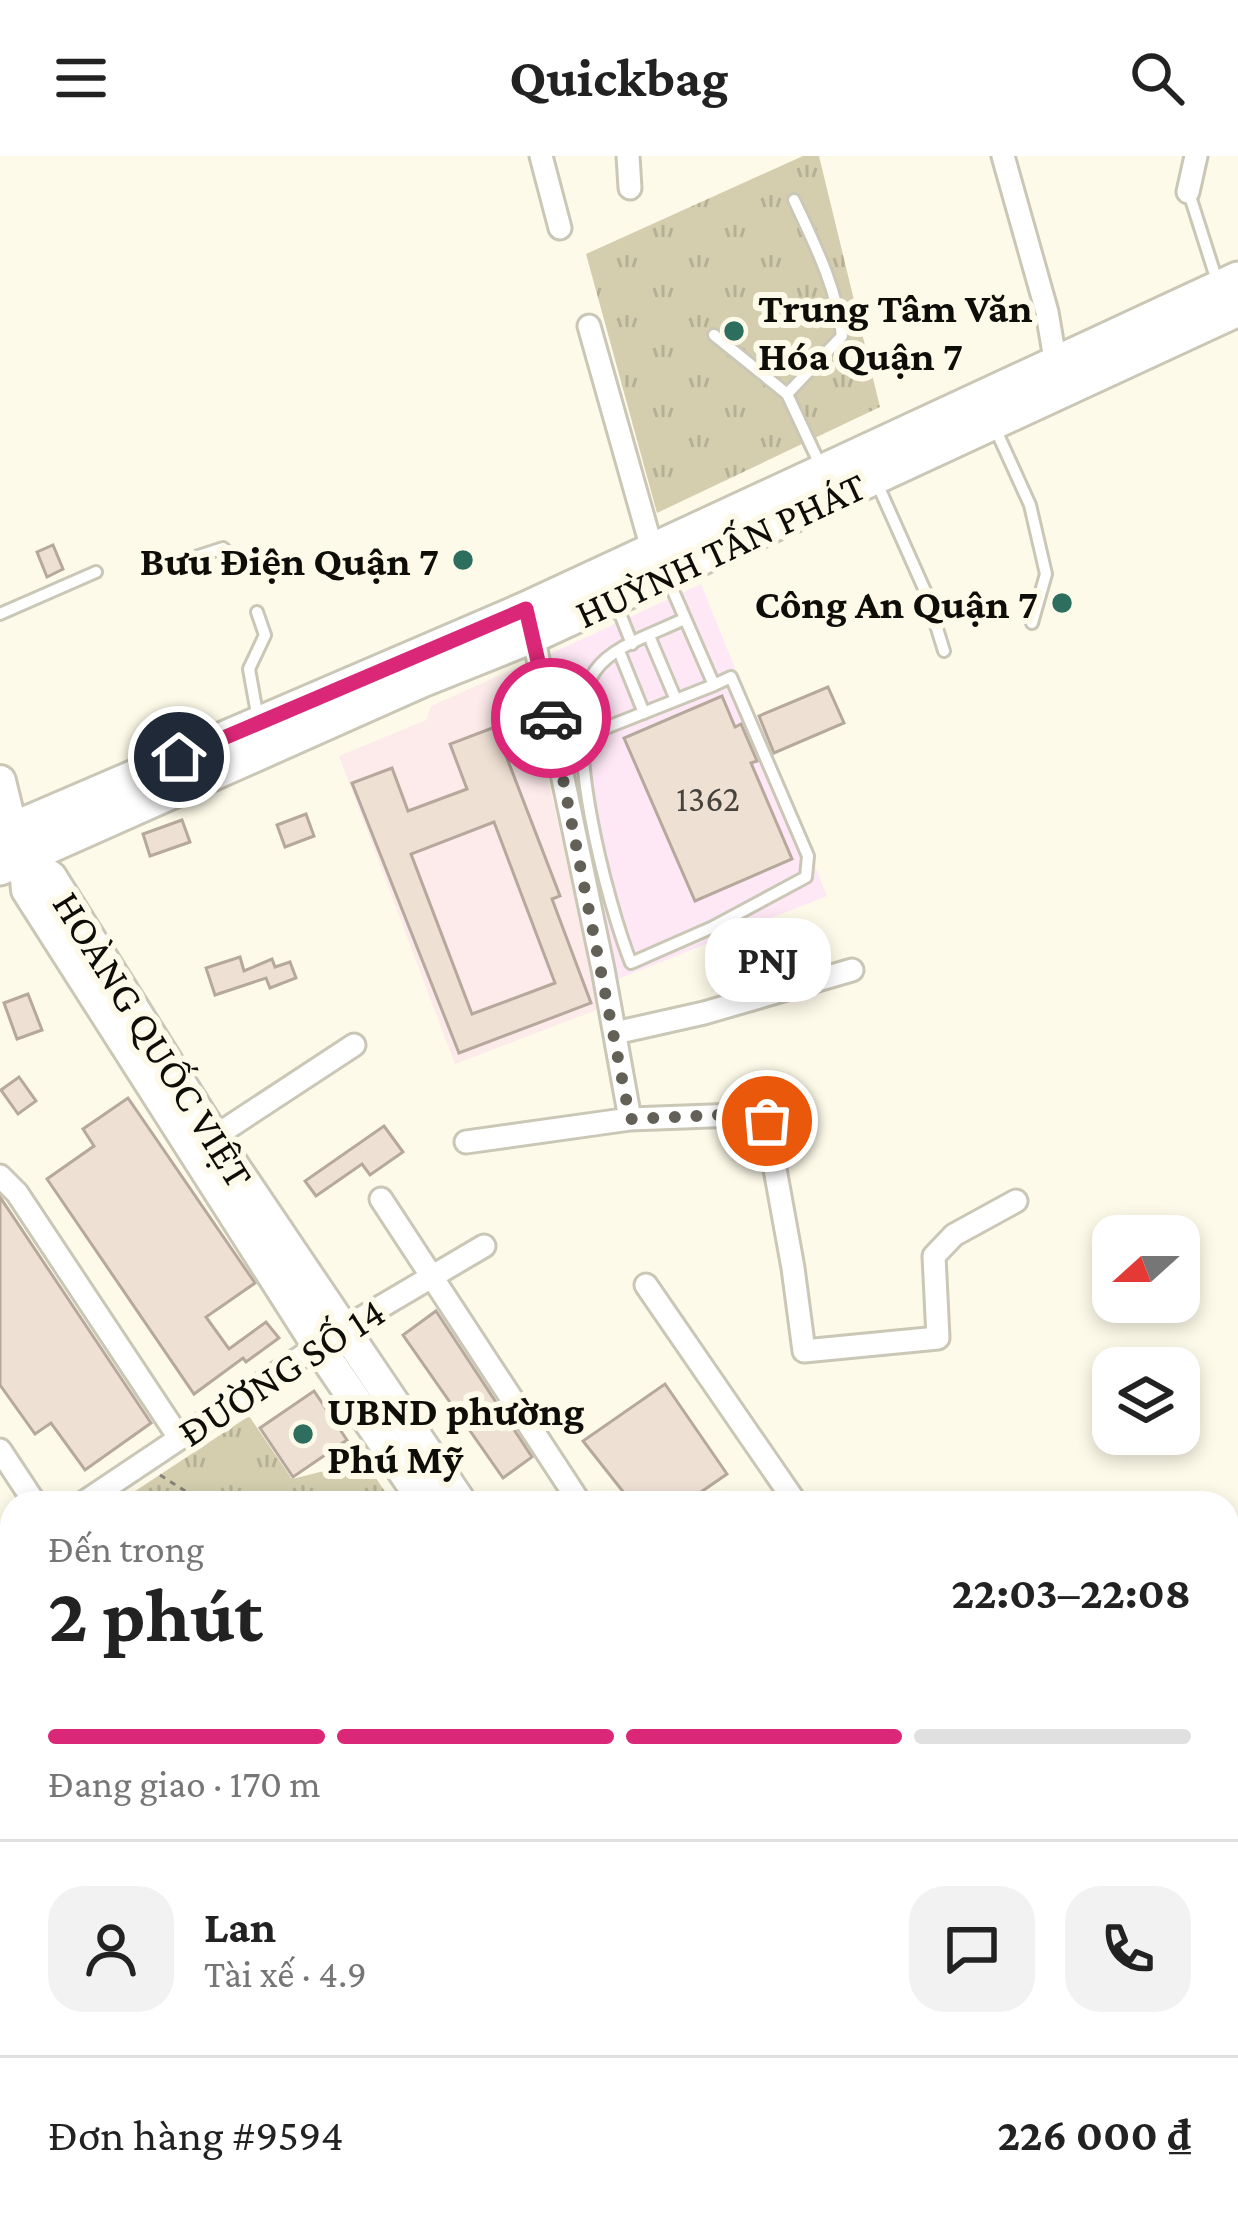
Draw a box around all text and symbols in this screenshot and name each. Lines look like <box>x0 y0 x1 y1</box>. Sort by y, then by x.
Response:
icon: menu <box>48 45 114 111</box>
icon: search <box>1124 45 1190 111</box>
text: Quickbag <box>509 48 729 108</box>
place label: Trung Tâm Văn Hóa Quận 7 <box>758 284 1033 379</box>
marker: Trung Tâm Văn Hóa Quận 7 <box>721 318 747 344</box>
street label: HUỲNH TẤN PHÁT <box>568 462 873 637</box>
place label: Bưu Điện Quận 7 <box>140 537 439 584</box>
marker: Bưu Điện Quận 7 <box>450 547 476 573</box>
place label: Công An Quận 7 <box>754 580 1038 627</box>
marker: Công An Quận 7 <box>1049 590 1075 616</box>
courier <box>491 658 611 778</box>
icon: car <box>518 685 584 751</box>
pin <box>128 706 230 808</box>
icon: home <box>146 724 212 790</box>
house number: 1362 <box>676 779 740 819</box>
street label: HOÀNG QUỐC VIỆT <box>44 883 264 1196</box>
callout: PNJ <box>704 917 830 1001</box>
text: PNJ <box>737 938 799 981</box>
pin <box>716 1070 818 1172</box>
icon: bag <box>734 1088 800 1154</box>
north arrow <box>1092 1215 1200 1323</box>
map controls <box>1092 1215 1200 1455</box>
street label: ĐƯỜNG SỐ 14 <box>169 1287 393 1456</box>
button: layers <box>1092 1347 1200 1455</box>
place label: UBND phường Phú Mỹ <box>327 1387 584 1482</box>
marker: UBND phường Phú Mỹ <box>290 1421 316 1447</box>
text: Đến trong <box>48 1527 204 1570</box>
text: 22:03–22:08 <box>951 1568 1191 1618</box>
text: 2 phút <box>48 1571 263 1658</box>
text: Đang giao · 170 m <box>48 1762 321 1805</box>
button: person <box>48 1886 174 2012</box>
button: chat <box>909 1886 1035 2012</box>
button: phone <box>1065 1886 1191 2012</box>
text: Lan <box>204 1902 276 1952</box>
text: Tài xế · 4.9 <box>204 1952 367 1995</box>
text: Đơn hàng #9594 <box>48 2110 344 2160</box>
text: 226 000 ₫ <box>997 2110 1191 2160</box>

